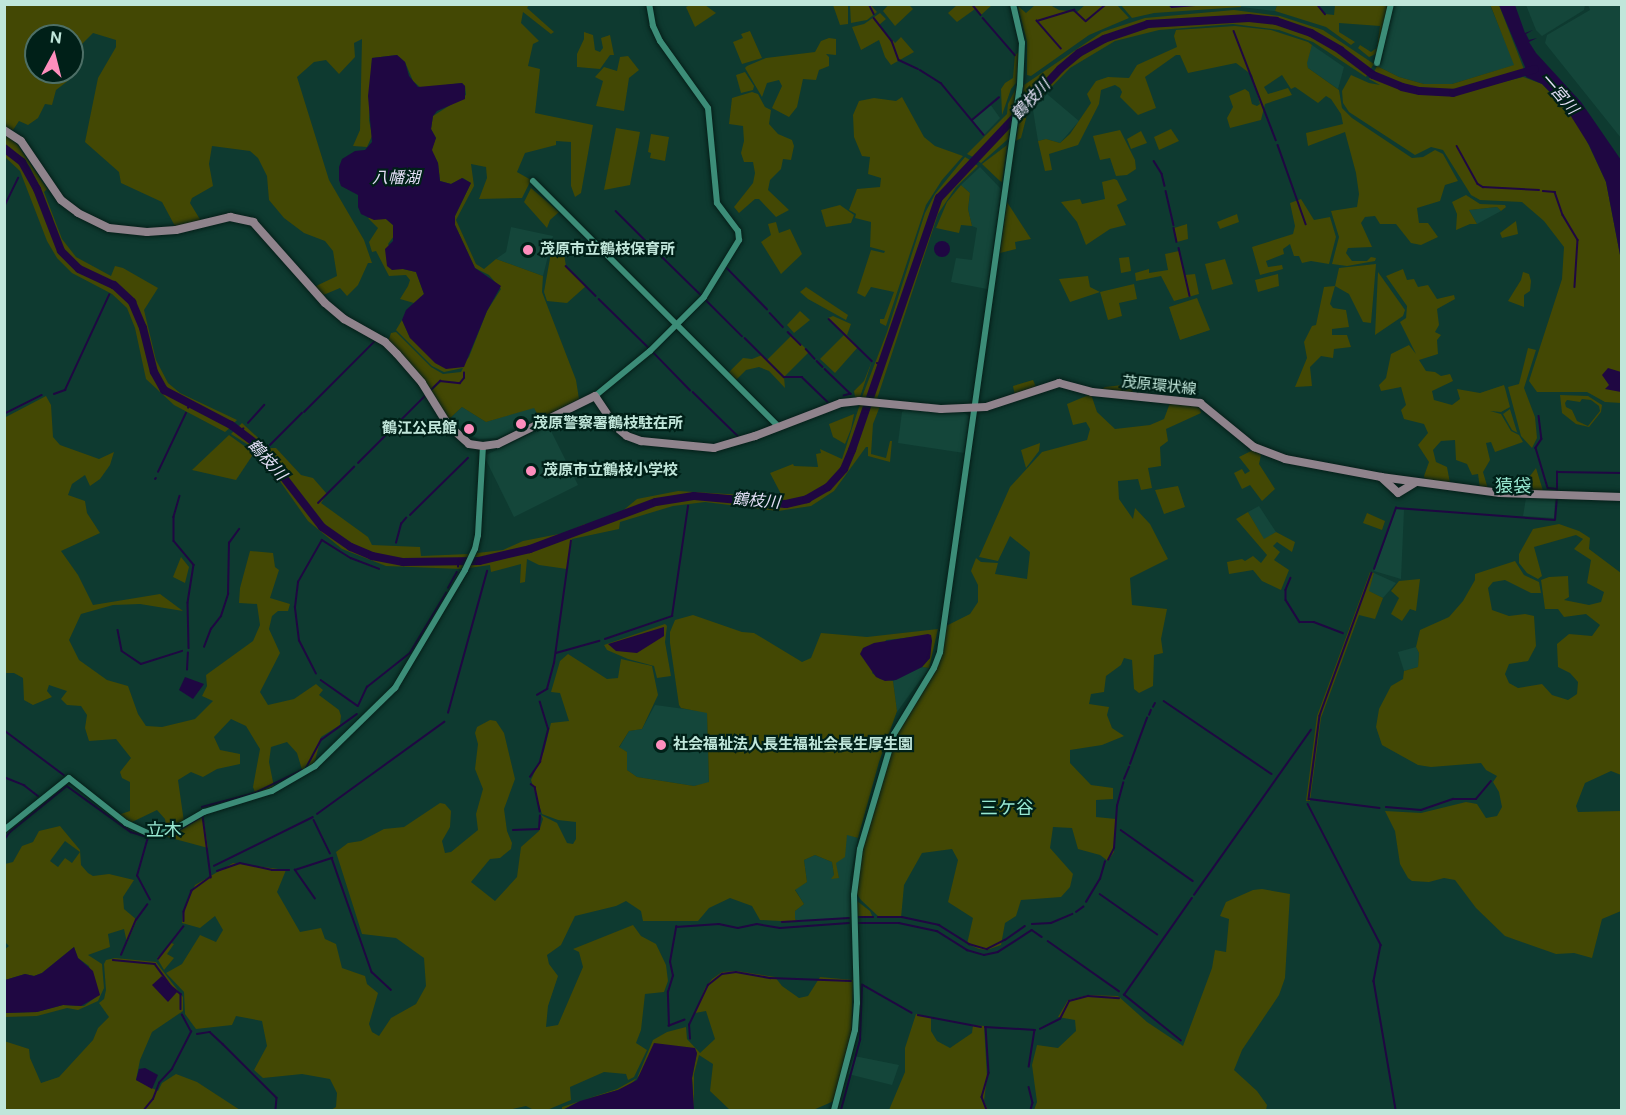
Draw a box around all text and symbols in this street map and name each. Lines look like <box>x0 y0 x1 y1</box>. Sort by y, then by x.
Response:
north arrow <box>24 24 84 84</box>
text: N <box>49 26 63 49</box>
water label: 一宮川 <box>1536 70 1582 118</box>
water label: 鶴枝川 <box>1008 76 1054 124</box>
water label: 八幡湖 <box>372 168 420 188</box>
place label: 茂原市立鶴枝保育所 <box>540 241 675 259</box>
marker: 茂原市立鶴枝保育所 <box>521 243 535 257</box>
street label: 茂原環状線 <box>1121 373 1197 399</box>
place label: 茂原警察署鶴枝駐在所 <box>533 415 683 433</box>
marker: 茂原警察署鶴枝駐在所 <box>514 417 528 431</box>
place label: 鶴江公民館 <box>382 420 457 438</box>
marker: 鶴江公民館 <box>462 422 476 436</box>
water label: 鶴枝川 <box>244 436 290 484</box>
place label: 茂原市立鶴枝小学校 <box>543 462 678 480</box>
marker: 茂原市立鶴枝小学校 <box>524 464 538 478</box>
district label: 猿袋 <box>1495 475 1531 497</box>
water label: 鶴枝川 <box>731 489 781 513</box>
place label: 社会福祉法人長生福祉会長生厚生園 <box>673 736 913 754</box>
marker: 社会福祉法人長生福祉会長生厚生園 <box>654 738 668 752</box>
district label: 三ケ谷 <box>980 797 1034 819</box>
district label: 立木 <box>146 819 182 841</box>

